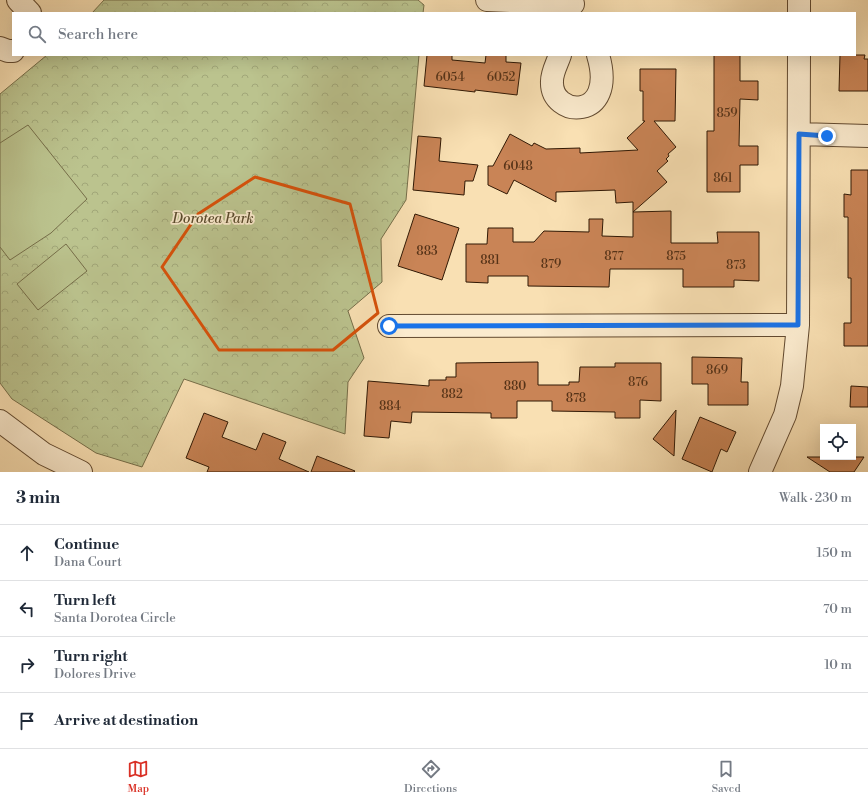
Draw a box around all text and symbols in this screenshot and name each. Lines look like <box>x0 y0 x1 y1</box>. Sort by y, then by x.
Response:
search box <box>12 12 856 56</box>
icon: search <box>26 23 48 45</box>
text: Search here <box>58 25 138 44</box>
house number: 6054 <box>435 70 465 85</box>
house number: 6052 <box>487 70 515 85</box>
house number: 859 <box>716 106 738 121</box>
route end <box>818 127 836 145</box>
house number: 6048 <box>503 159 533 174</box>
house number: 861 <box>713 171 734 186</box>
park label: Dorotea Park <box>171 210 254 228</box>
house number: 883 <box>416 244 438 259</box>
house number: 877 <box>604 249 624 264</box>
house number: 875 <box>666 249 686 264</box>
house number: 881 <box>480 253 501 268</box>
house number: 879 <box>541 257 561 272</box>
house number: 873 <box>726 258 746 273</box>
route start <box>380 317 398 335</box>
house number: 869 <box>706 363 728 378</box>
house number: 876 <box>628 375 648 390</box>
house number: 880 <box>504 379 526 394</box>
house number: 882 <box>441 387 463 402</box>
house number: 878 <box>566 391 586 406</box>
house number: 884 <box>379 399 401 414</box>
map controls <box>820 424 856 460</box>
button: locate <box>820 424 856 460</box>
text: 3 min <box>16 487 60 509</box>
text: Walk · 230 m <box>779 490 852 506</box>
text: Continue <box>54 535 119 554</box>
icon: ahead <box>16 542 38 564</box>
text: 150 m <box>817 545 852 561</box>
text: Dana Court <box>54 554 122 570</box>
text: Turn left <box>54 591 116 610</box>
icon: left <box>16 598 38 620</box>
text: 70 m <box>823 601 852 617</box>
text: Santa Dorotea Circle <box>54 610 176 626</box>
text: Turn right <box>54 647 128 666</box>
icon: right <box>16 654 38 676</box>
text: 10 m <box>824 657 852 673</box>
text: Dolores Drive <box>54 666 136 682</box>
icon: arrive <box>16 710 38 732</box>
text: Arrive at destination <box>54 711 198 730</box>
tab: Map <box>127 758 149 796</box>
tab: Directions <box>404 758 457 796</box>
tab: Saved <box>712 758 741 796</box>

